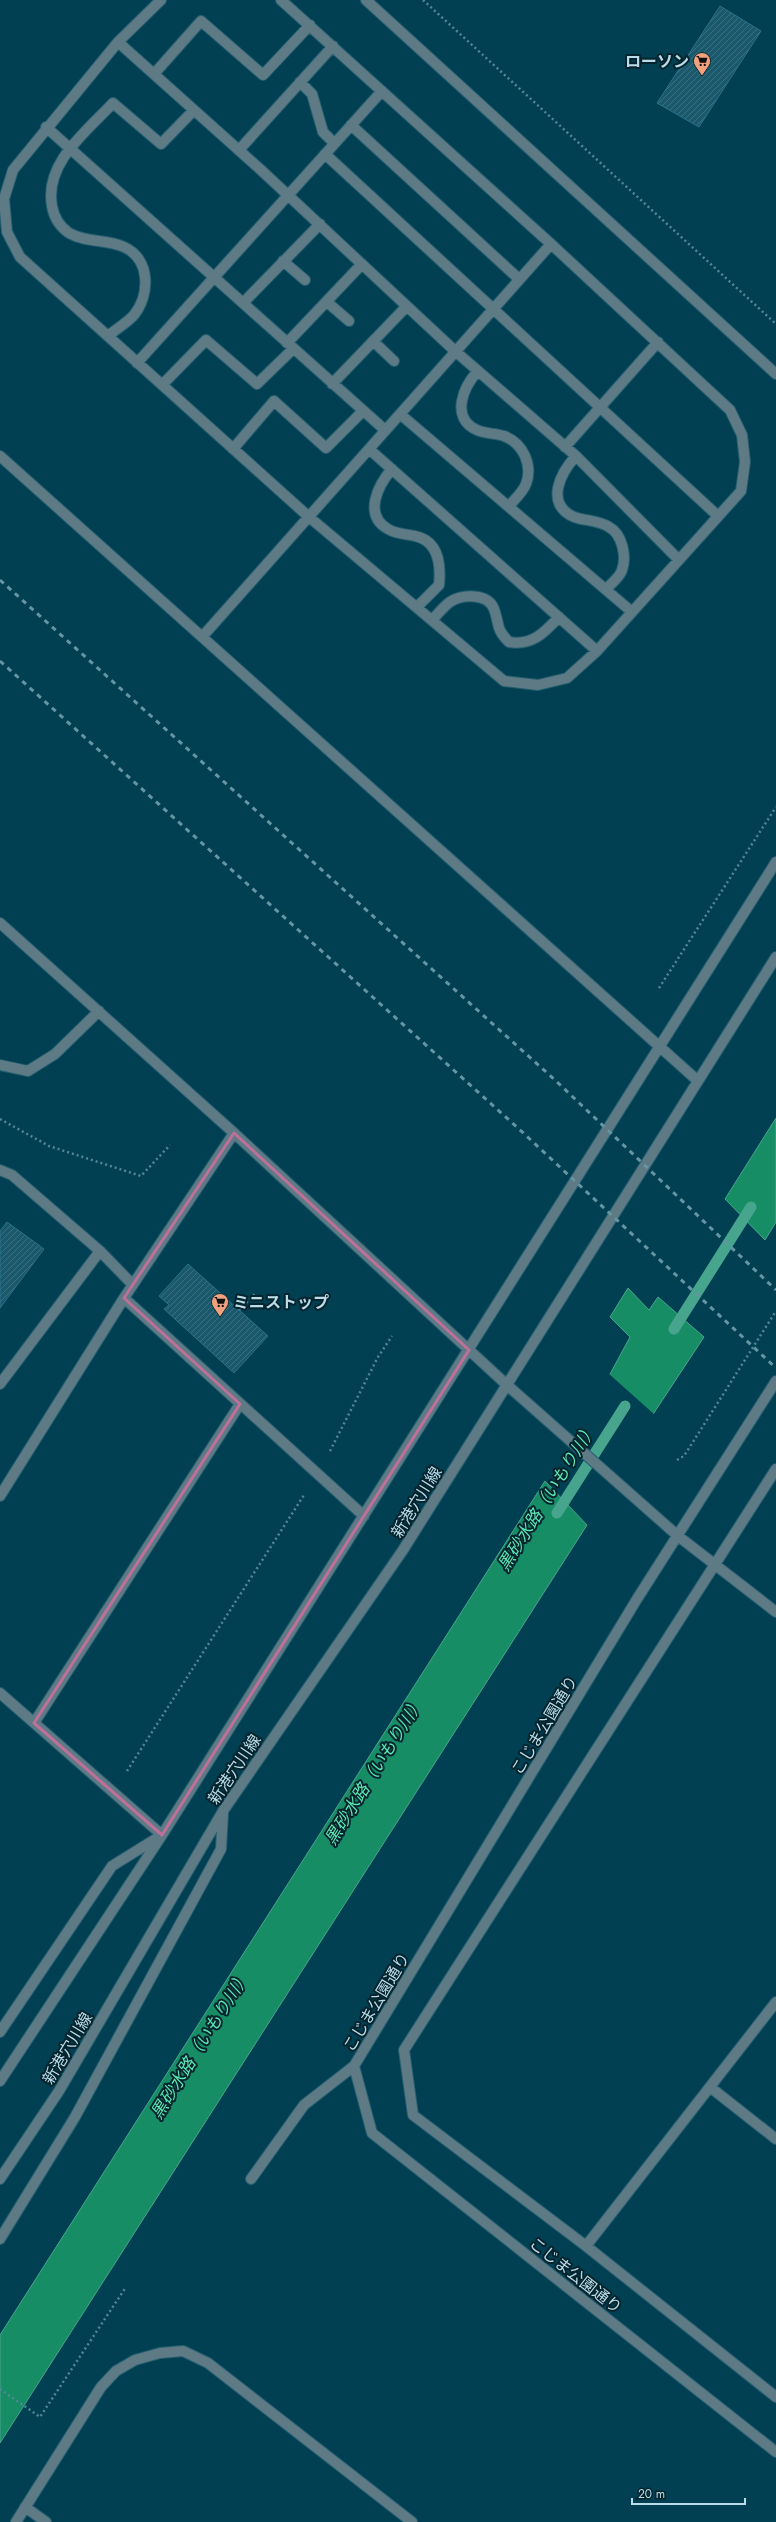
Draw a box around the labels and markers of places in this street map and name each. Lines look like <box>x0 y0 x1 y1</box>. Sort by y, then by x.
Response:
place label: ローソン <box>625 50 689 73</box>
supermarket icon: ローソン <box>692 51 712 76</box>
place label: ミニストップ <box>233 1291 329 1314</box>
supermarket icon: ミニストップ <box>210 1292 230 1317</box>

